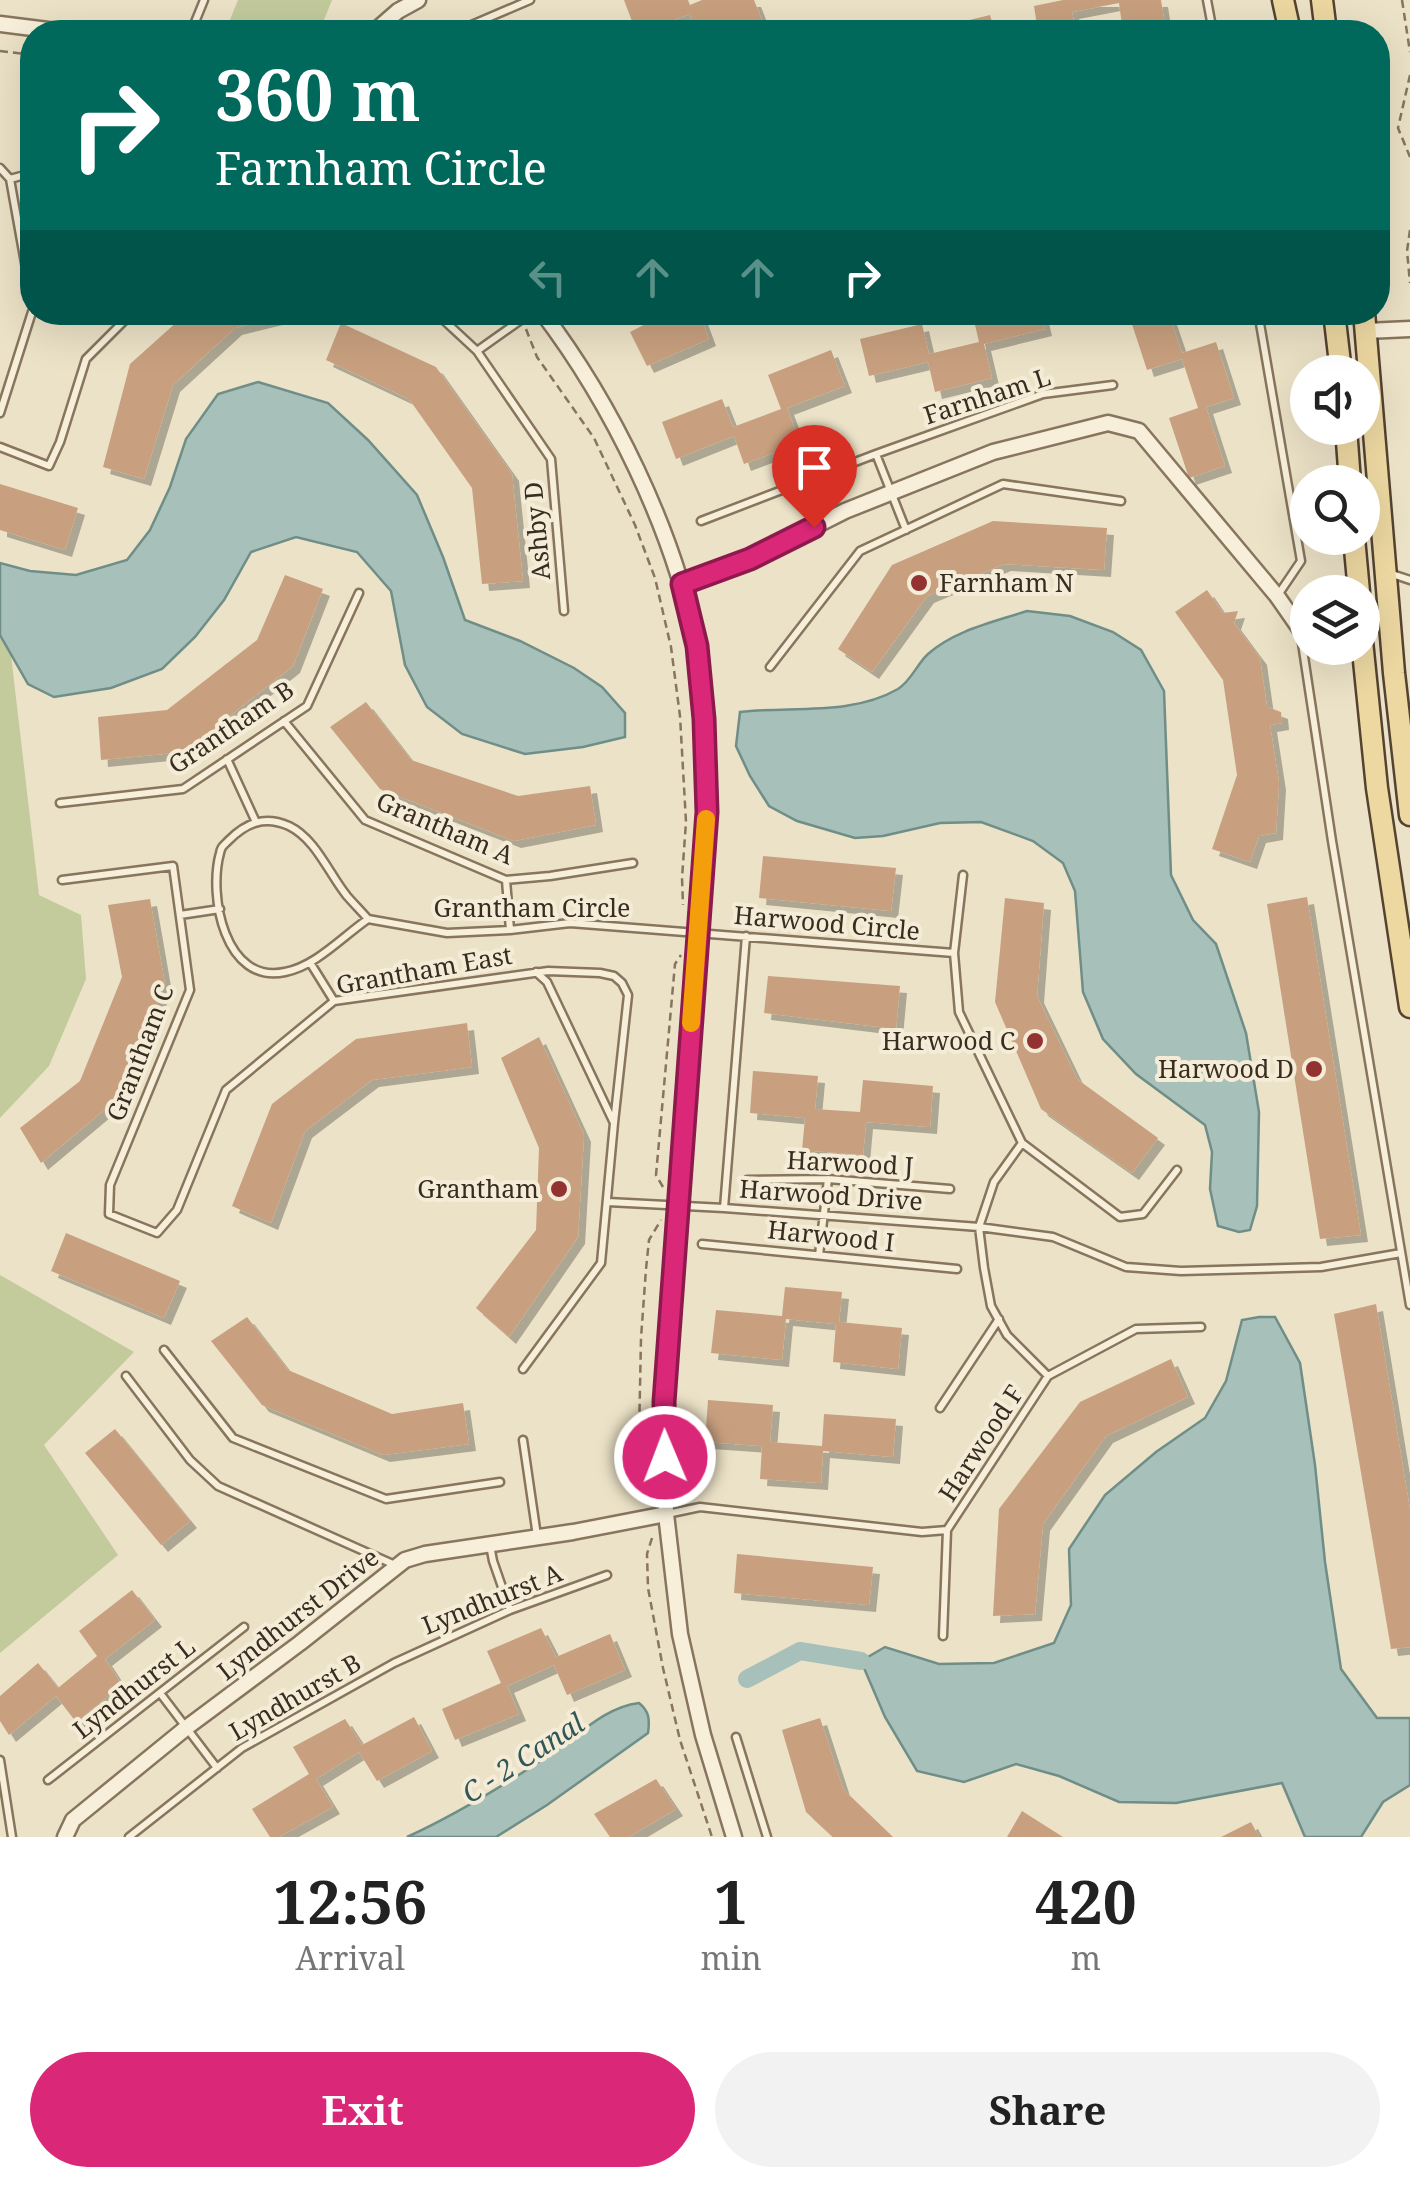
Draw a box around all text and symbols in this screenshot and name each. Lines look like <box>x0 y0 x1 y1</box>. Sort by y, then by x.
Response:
text: 360 m <box>215 46 421 142</box>
icon: right <box>50 60 180 190</box>
text: Farnham Circle <box>215 137 547 198</box>
icon: left <box>520 250 575 305</box>
icon: ahead <box>625 250 680 305</box>
icon: ahead <box>730 250 785 305</box>
icon: right <box>835 250 890 305</box>
map controls <box>1290 355 1380 665</box>
button: sound <box>1290 355 1380 445</box>
street label: Farnham L <box>919 359 1054 432</box>
pin <box>772 425 857 528</box>
icon: arrive <box>787 440 842 495</box>
button: search <box>1290 465 1380 555</box>
street label: Ashby D <box>515 481 557 582</box>
place label: Farnham N <box>939 565 1074 599</box>
marker: Farnham N <box>908 572 930 594</box>
button: layers <box>1290 575 1380 665</box>
street label: Grantham B <box>161 672 300 781</box>
street label: Grantham A <box>372 783 519 871</box>
street label: Grantham Circle <box>434 890 630 924</box>
street label: Harwood Circle <box>733 897 921 947</box>
street label: Grantham East <box>333 937 515 1001</box>
street label: Grantham C <box>97 980 181 1126</box>
place label: Harwood C <box>882 1023 1015 1057</box>
marker: Harwood C <box>1024 1030 1046 1052</box>
place label: Harwood D <box>1158 1051 1294 1085</box>
marker: Harwood D <box>1303 1058 1325 1080</box>
street label: Harwood J <box>786 1142 914 1182</box>
place label: Grantham <box>417 1171 539 1205</box>
street label: Harwood Drive <box>738 1171 924 1217</box>
marker: Grantham <box>548 1178 570 1200</box>
street label: Harwood I <box>766 1211 896 1259</box>
street label: Harwood F <box>930 1378 1031 1507</box>
position arrow <box>613 1405 717 1509</box>
street label: Lyndhurst Drive <box>210 1539 385 1687</box>
street label: Lyndhurst A <box>417 1554 567 1642</box>
street label: Lyndhurst L <box>65 1629 201 1746</box>
street label: Lyndhurst B <box>222 1645 367 1748</box>
water label: C - 2 Canal <box>454 1703 591 1811</box>
text: 12:56 <box>273 1860 427 1942</box>
text: 1 <box>714 1860 748 1942</box>
text: 420 <box>1035 1860 1137 1942</box>
text: Arrival <box>296 1936 405 1979</box>
text: min <box>701 1936 762 1979</box>
text: m <box>1071 1936 1101 1979</box>
button: Exit <box>30 2052 695 2167</box>
button: Share <box>715 2052 1380 2167</box>

